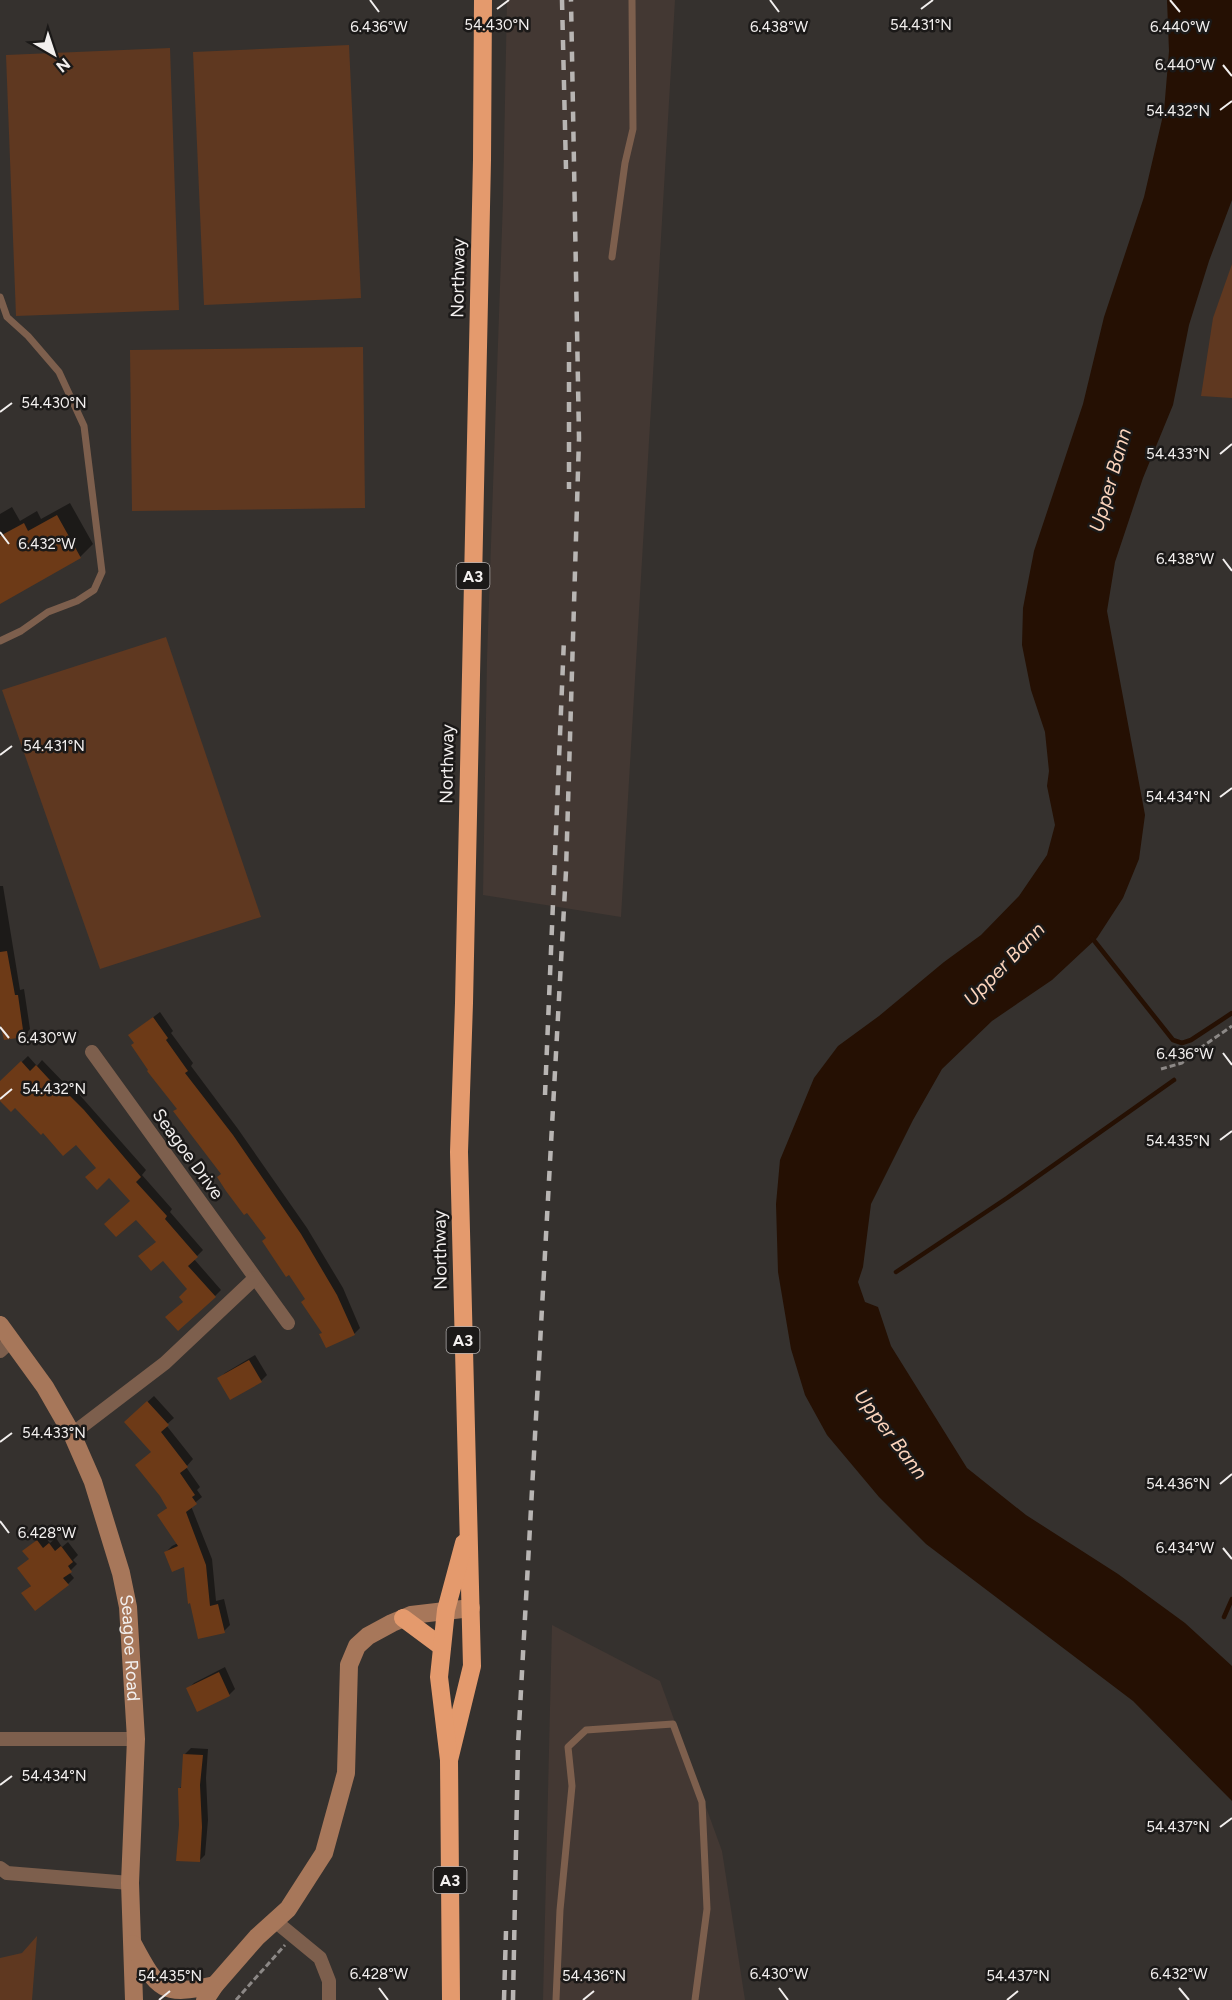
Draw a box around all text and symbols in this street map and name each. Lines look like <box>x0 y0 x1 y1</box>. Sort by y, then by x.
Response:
text: 54.430°N <box>464 16 530 34</box>
text: 54.431°N <box>890 16 952 34</box>
text: 6.436°W <box>350 18 408 36</box>
text: 6.438°W <box>750 18 809 36</box>
text: 6.440°W <box>1150 18 1210 36</box>
north arrow <box>24 24 84 84</box>
text: N <box>52 54 74 77</box>
text: 6.440°W <box>1155 56 1215 74</box>
text: 54.432°N <box>1146 102 1210 120</box>
street label: Northway <box>446 237 470 318</box>
text: 54.430°N <box>21 394 87 412</box>
water label: Upper Bann <box>1084 425 1136 535</box>
text: 54.433°N <box>1146 445 1210 463</box>
text: 6.432°W <box>18 535 76 553</box>
text: 6.438°W <box>1156 550 1215 568</box>
road number: A3 <box>456 563 490 589</box>
street label: Northway <box>435 723 459 804</box>
text: 54.431°N <box>23 737 85 755</box>
text: 54.434°N <box>1146 788 1211 806</box>
water label: Upper Bann <box>958 917 1050 1011</box>
text: 6.430°W <box>18 1029 77 1047</box>
text: 6.436°W <box>1156 1045 1214 1063</box>
text: 54.432°N <box>22 1080 86 1098</box>
street label: Seagoe Drive <box>148 1104 228 1204</box>
text: 54.435°N <box>1146 1132 1210 1150</box>
street label: Northway <box>428 1209 452 1290</box>
road number: A3 <box>446 1327 480 1353</box>
water label: Upper Bann <box>849 1384 933 1484</box>
text: 54.433°N <box>22 1424 86 1442</box>
text: 54.436°N <box>1146 1475 1210 1493</box>
text: 6.428°W <box>18 1524 77 1542</box>
text: 6.434°W <box>1156 1539 1215 1557</box>
street label: Seagoe Road <box>115 1592 145 1702</box>
text: 54.434°N <box>22 1767 87 1785</box>
text: 54.437°N <box>1146 1818 1210 1836</box>
road number: A3 <box>434 1867 466 1893</box>
text: 6.428°W <box>350 1965 409 1983</box>
text: 6.430°W <box>750 1965 809 1983</box>
text: 6.432°W <box>1150 1965 1208 1983</box>
text: 54.435°N <box>138 1967 202 1985</box>
text: 54.436°N <box>562 1967 626 1985</box>
text: 54.437°N <box>986 1967 1050 1985</box>

